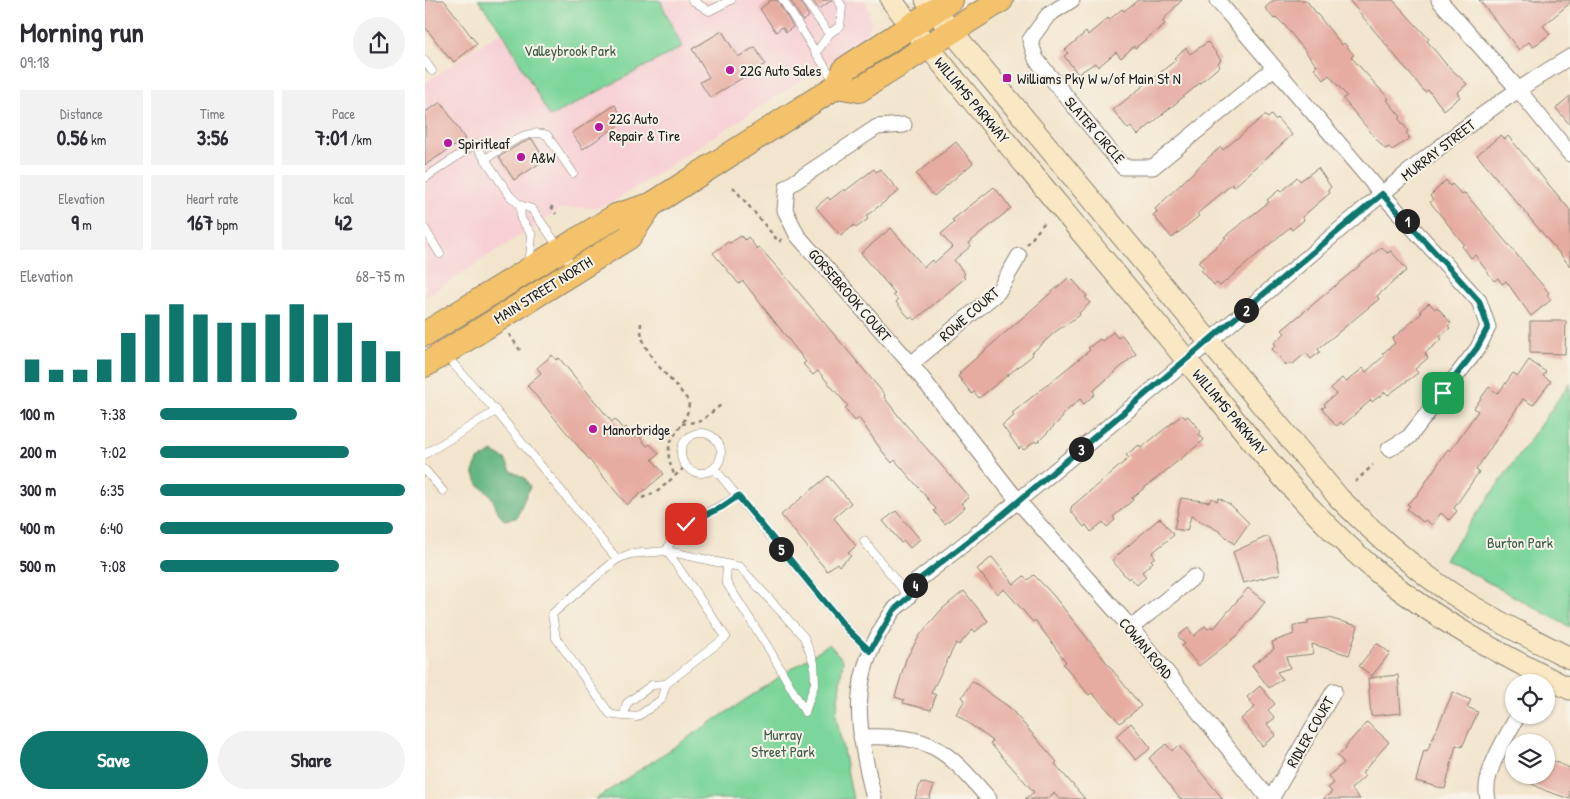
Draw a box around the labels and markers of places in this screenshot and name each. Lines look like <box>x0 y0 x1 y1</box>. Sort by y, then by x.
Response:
place label: 22G Auto Sales <box>740 60 821 81</box>
marker: 22G Auto Sales <box>724 64 736 76</box>
place label: Williams Pky W w/of Main St N <box>1017 68 1181 89</box>
marker: Williams Pky W w/of Main St N <box>1001 72 1013 84</box>
place label: 22G Auto Repair & Tire <box>609 108 680 146</box>
marker: 22G Auto Repair & Tire <box>593 121 605 133</box>
place label: Spiritleaf <box>458 133 511 154</box>
marker: Spiritleaf <box>442 137 454 149</box>
place label: A&W <box>531 147 556 168</box>
marker: A&W <box>515 151 527 163</box>
pin: 1 <box>1395 208 1419 234</box>
pin: 2 <box>1233 298 1259 322</box>
pin <box>1422 372 1464 414</box>
place label: Manorbridge <box>603 419 670 440</box>
marker: Manorbridge <box>587 423 599 435</box>
pin: 3 <box>1069 436 1093 462</box>
pin <box>665 503 707 545</box>
pin: 5 <box>769 536 793 562</box>
pin: 4 <box>903 572 927 598</box>

